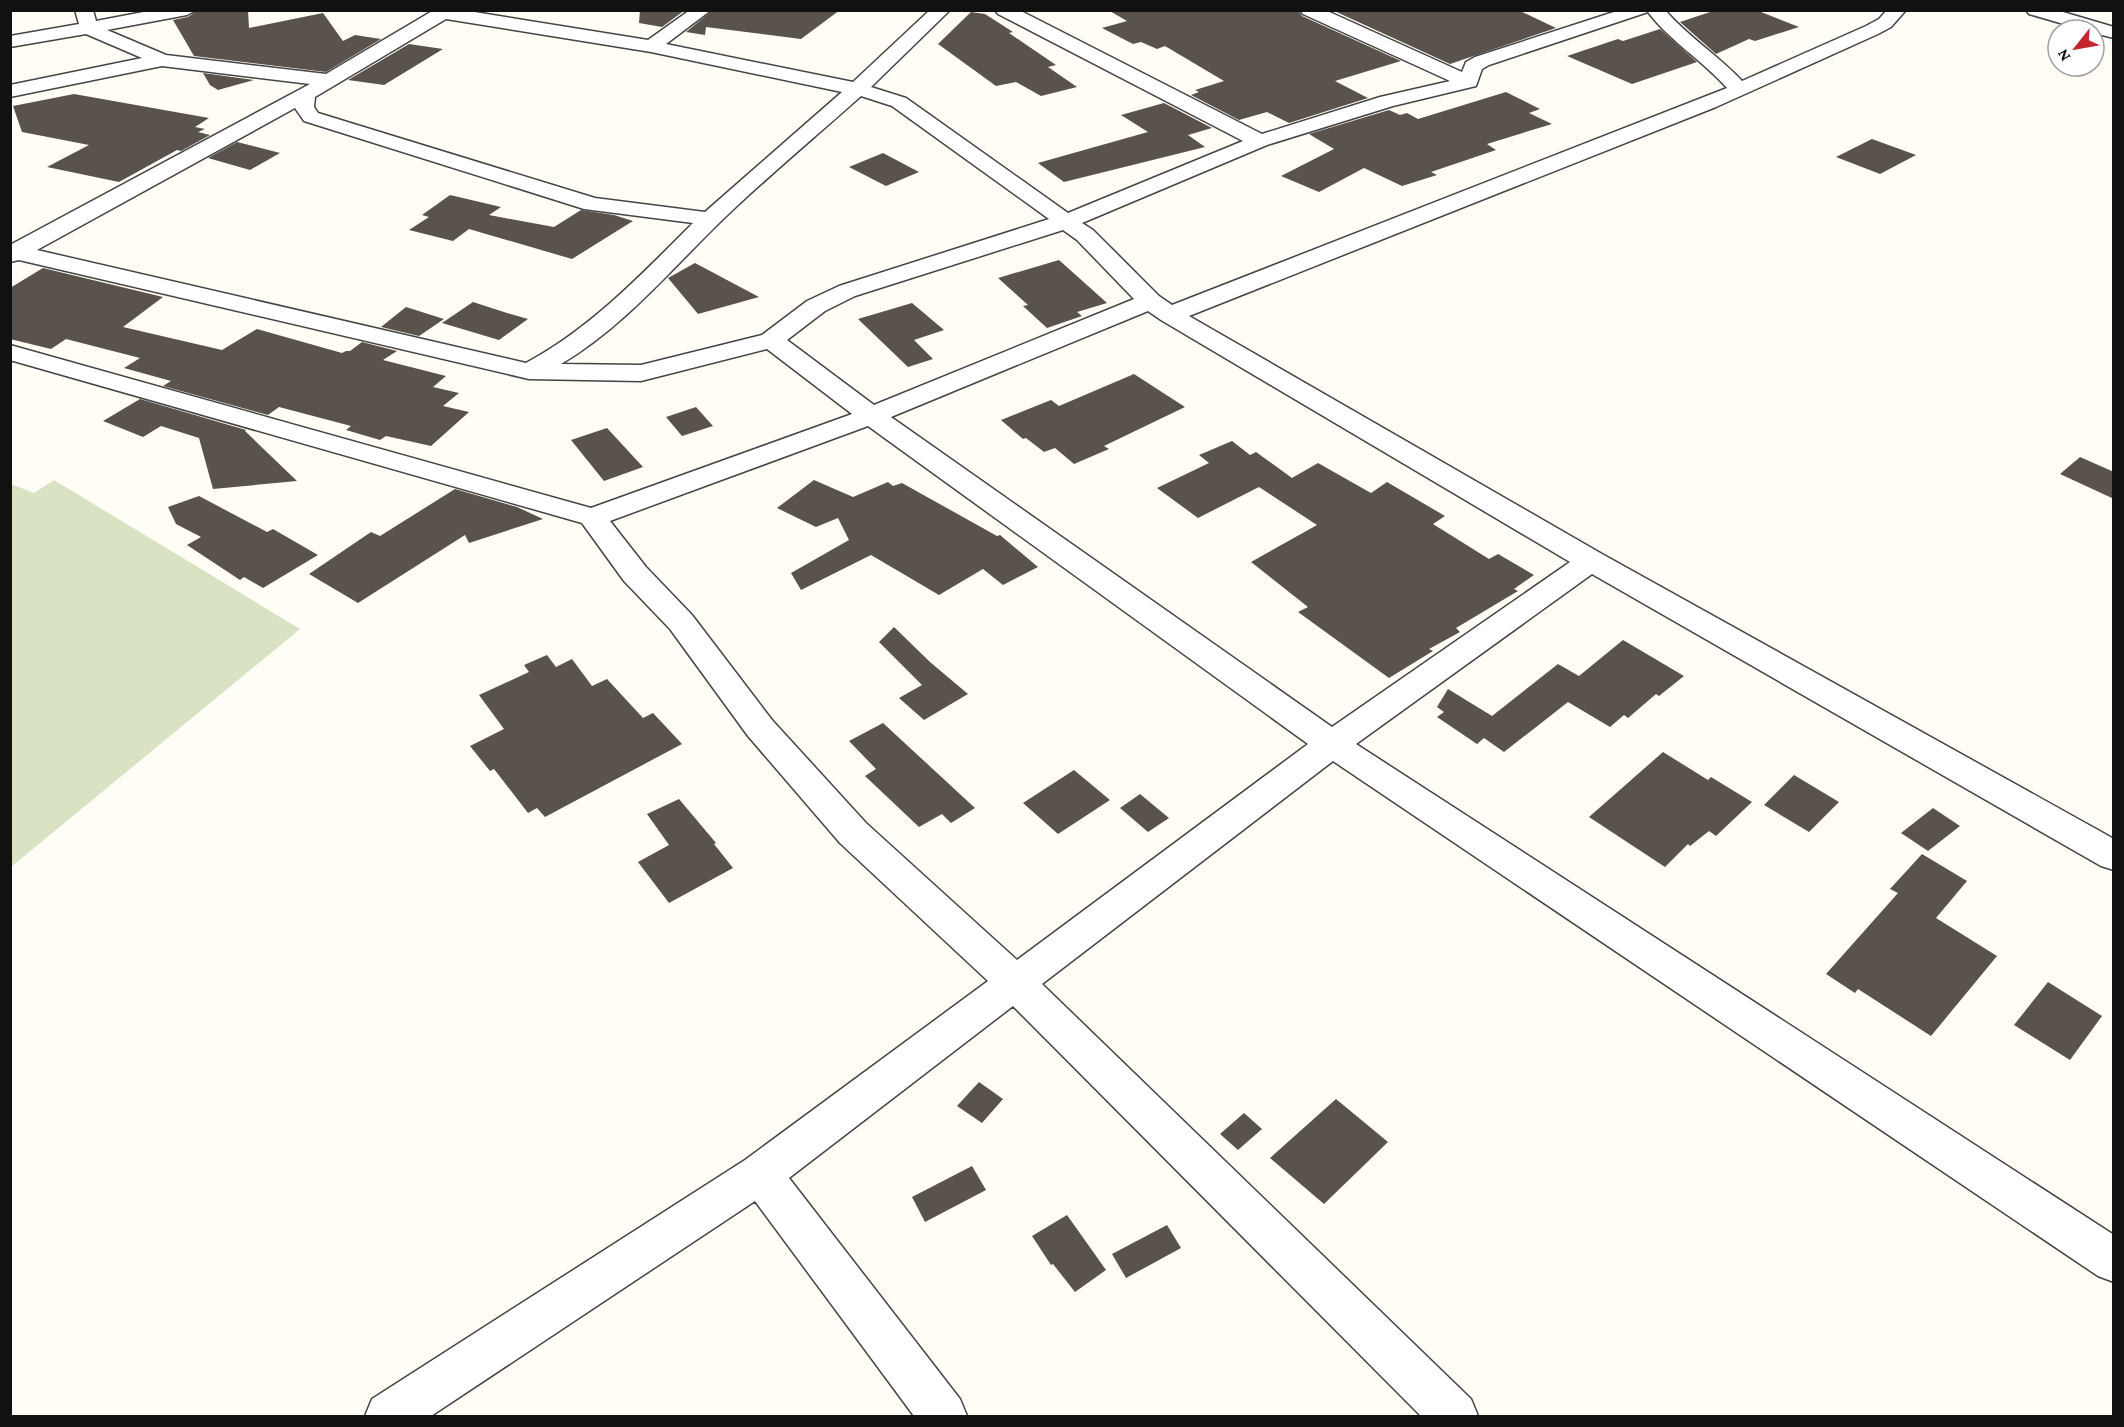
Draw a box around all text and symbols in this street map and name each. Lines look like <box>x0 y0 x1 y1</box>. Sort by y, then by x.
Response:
north arrow <box>2046 18 2106 78</box>
text: N <box>2053 46 2074 65</box>

